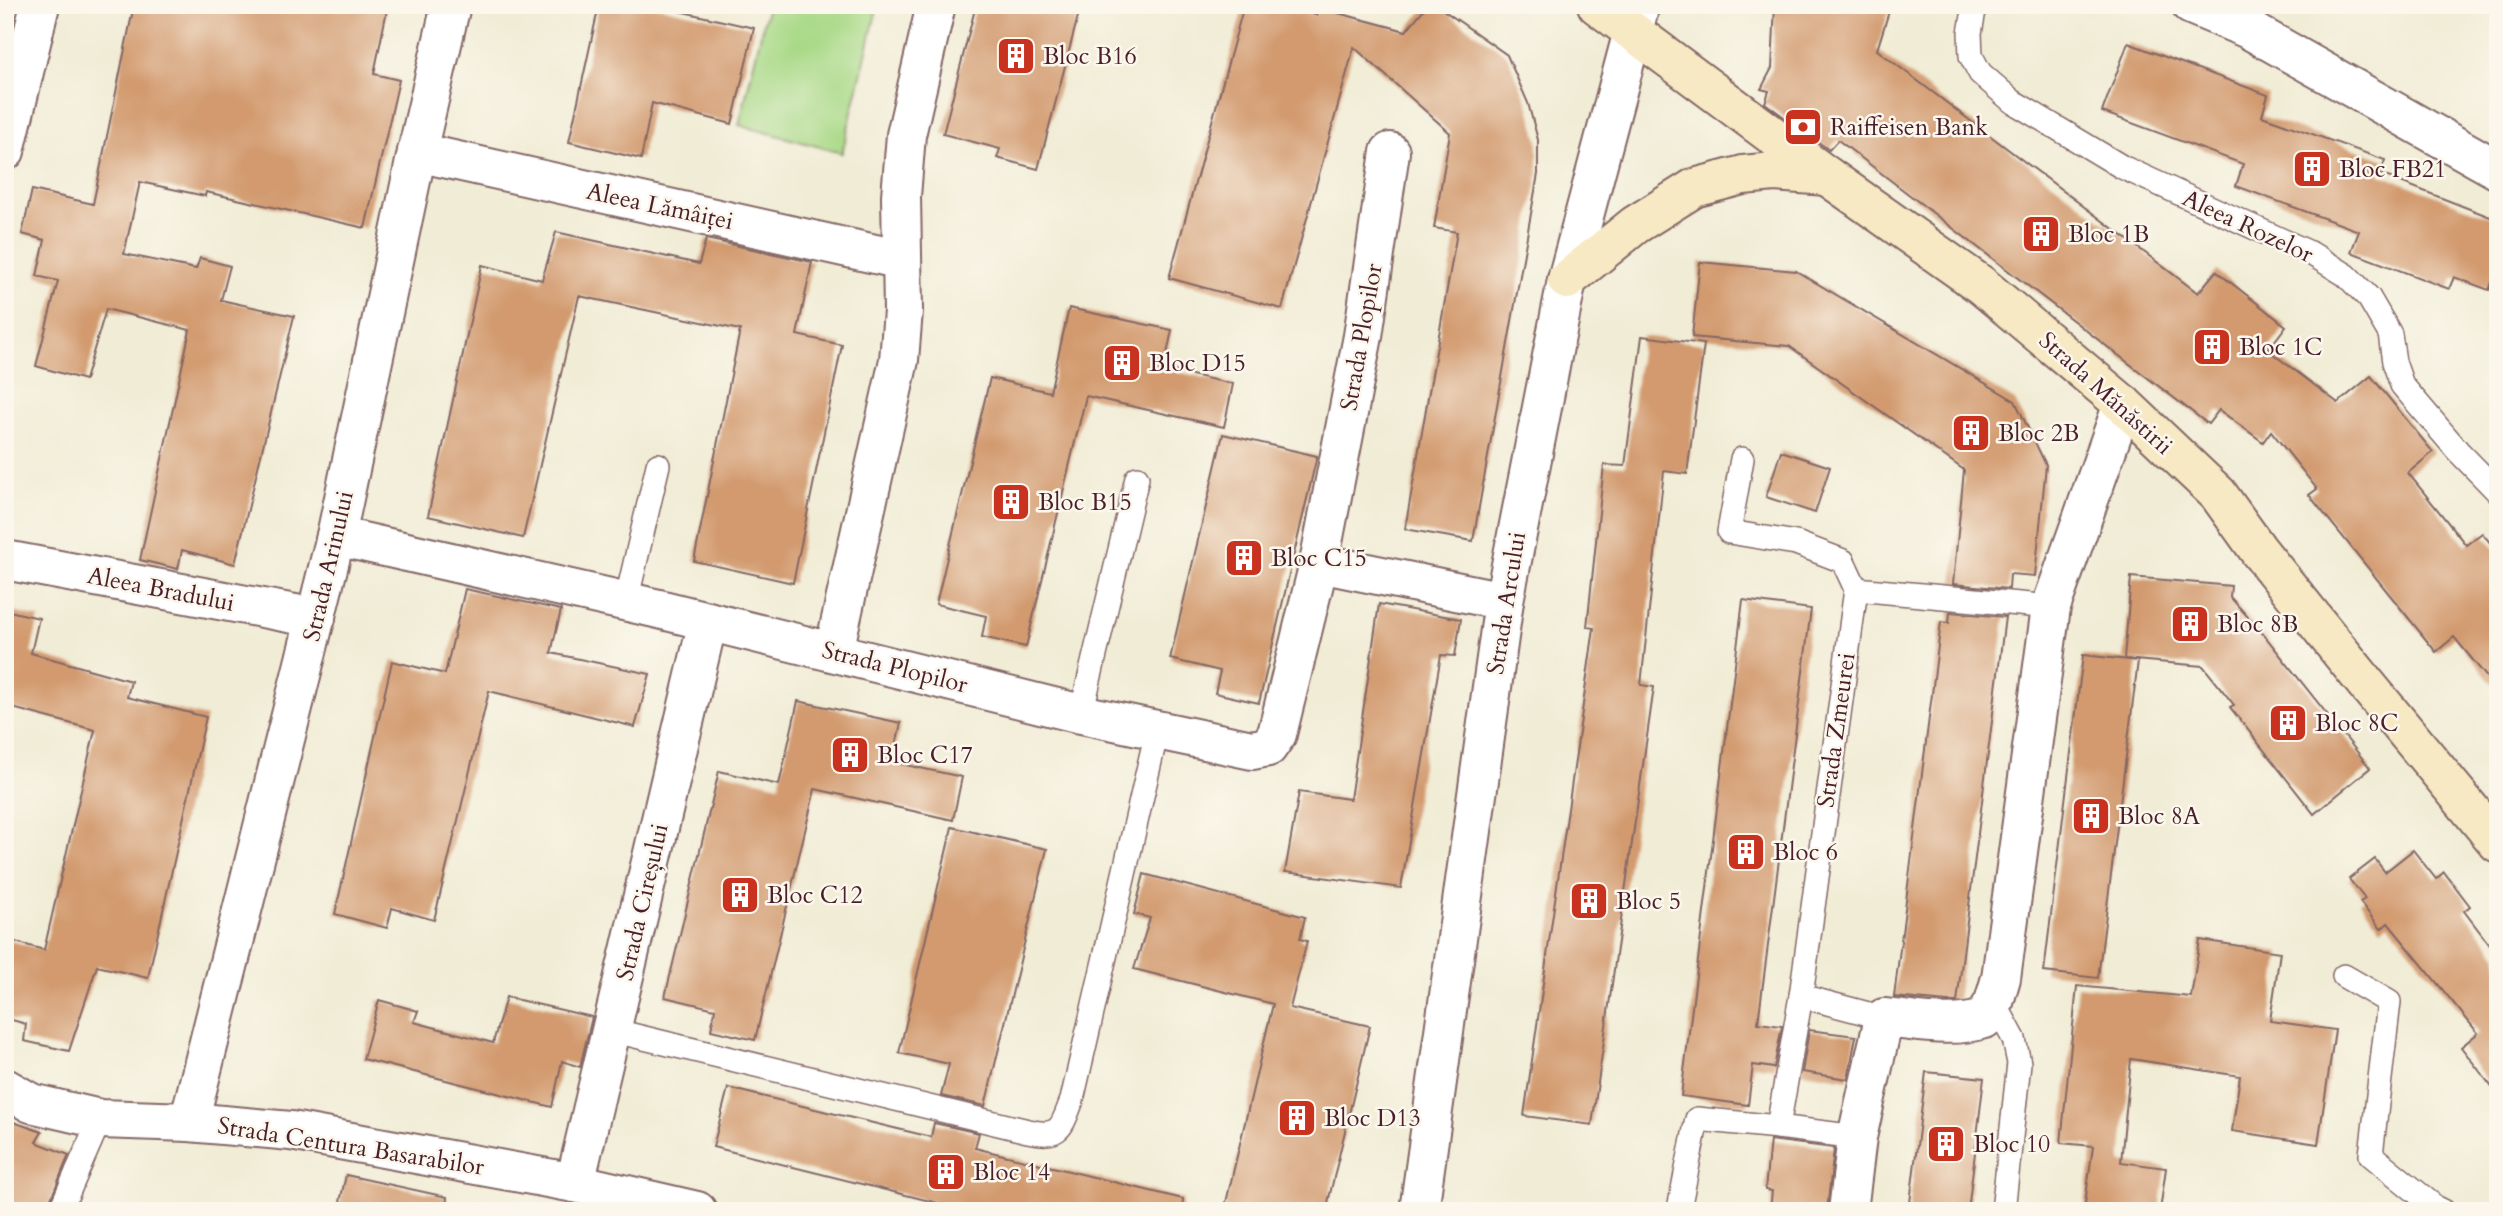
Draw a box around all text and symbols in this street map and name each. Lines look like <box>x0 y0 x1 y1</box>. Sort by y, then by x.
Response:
building icon: Bloc B16 <box>995 35 1037 77</box>
place label: Bloc B16 <box>1043 40 1137 73</box>
bank icon: Raiffeisen Bank <box>1782 106 1824 148</box>
place label: Raiffeisen Bank <box>1830 111 1988 144</box>
building icon: Bloc FB21 <box>2291 148 2333 190</box>
place label: Bloc FB21 <box>2339 153 2446 186</box>
street label: Aleea Lămâiței <box>584 175 737 238</box>
street label: Aleea Rozelor <box>2177 182 2319 271</box>
building icon: Bloc 1B <box>2020 213 2062 255</box>
place label: Bloc 1B <box>2068 218 2149 251</box>
street label: Strada Plopilor <box>1332 261 1391 413</box>
street label: Strada Mănăstirii <box>2032 324 2180 463</box>
building icon: Bloc 1C <box>2191 326 2233 368</box>
place label: Bloc 1C <box>2239 331 2322 364</box>
building icon: Bloc D15 <box>1101 342 1143 384</box>
place label: Bloc D15 <box>1149 347 1246 380</box>
building icon: Bloc 2B <box>1950 412 1992 454</box>
place label: Bloc 2B <box>1998 417 2079 450</box>
building icon: Bloc B15 <box>990 481 1032 523</box>
place label: Bloc B15 <box>1038 486 1132 519</box>
street label: Strada Arinului <box>295 487 362 645</box>
street label: Strada Arcului <box>1479 529 1534 677</box>
building icon: Bloc C15 <box>1223 537 1265 579</box>
place label: Bloc C15 <box>1271 542 1367 575</box>
street label: Aleea Bradului <box>85 559 238 620</box>
building icon: Bloc 8B <box>2169 603 2211 645</box>
place label: Bloc 8B <box>2217 608 2298 641</box>
street label: Strada Plopilor <box>819 633 971 702</box>
street label: Strada Zmeurei <box>1809 650 1864 810</box>
building icon: Bloc 8C <box>2267 702 2309 744</box>
place label: Bloc 8C <box>2315 707 2398 740</box>
building icon: Bloc C17 <box>829 734 871 776</box>
place label: Bloc C17 <box>877 739 973 772</box>
building icon: Bloc 8A <box>2070 795 2112 837</box>
place label: Bloc 8A <box>2118 800 2201 833</box>
street label: Strada Cireșului <box>608 820 677 984</box>
building icon: Bloc 6 <box>1725 831 1767 873</box>
place label: Bloc 6 <box>1773 836 1838 869</box>
building icon: Bloc C12 <box>719 874 761 916</box>
place label: Bloc C12 <box>767 879 863 912</box>
building icon: Bloc 5 <box>1568 880 1610 922</box>
place label: Bloc 5 <box>1616 885 1681 918</box>
building icon: Bloc D13 <box>1276 1097 1318 1139</box>
place label: Bloc D13 <box>1324 1102 1421 1135</box>
street label: Strada Centura Basarabilor <box>215 1109 487 1184</box>
building icon: Bloc 10 <box>1925 1123 1967 1165</box>
place label: Bloc 10 <box>1973 1128 2050 1161</box>
building icon: Bloc 14 <box>925 1151 967 1193</box>
place label: Bloc 14 <box>973 1156 1050 1189</box>

